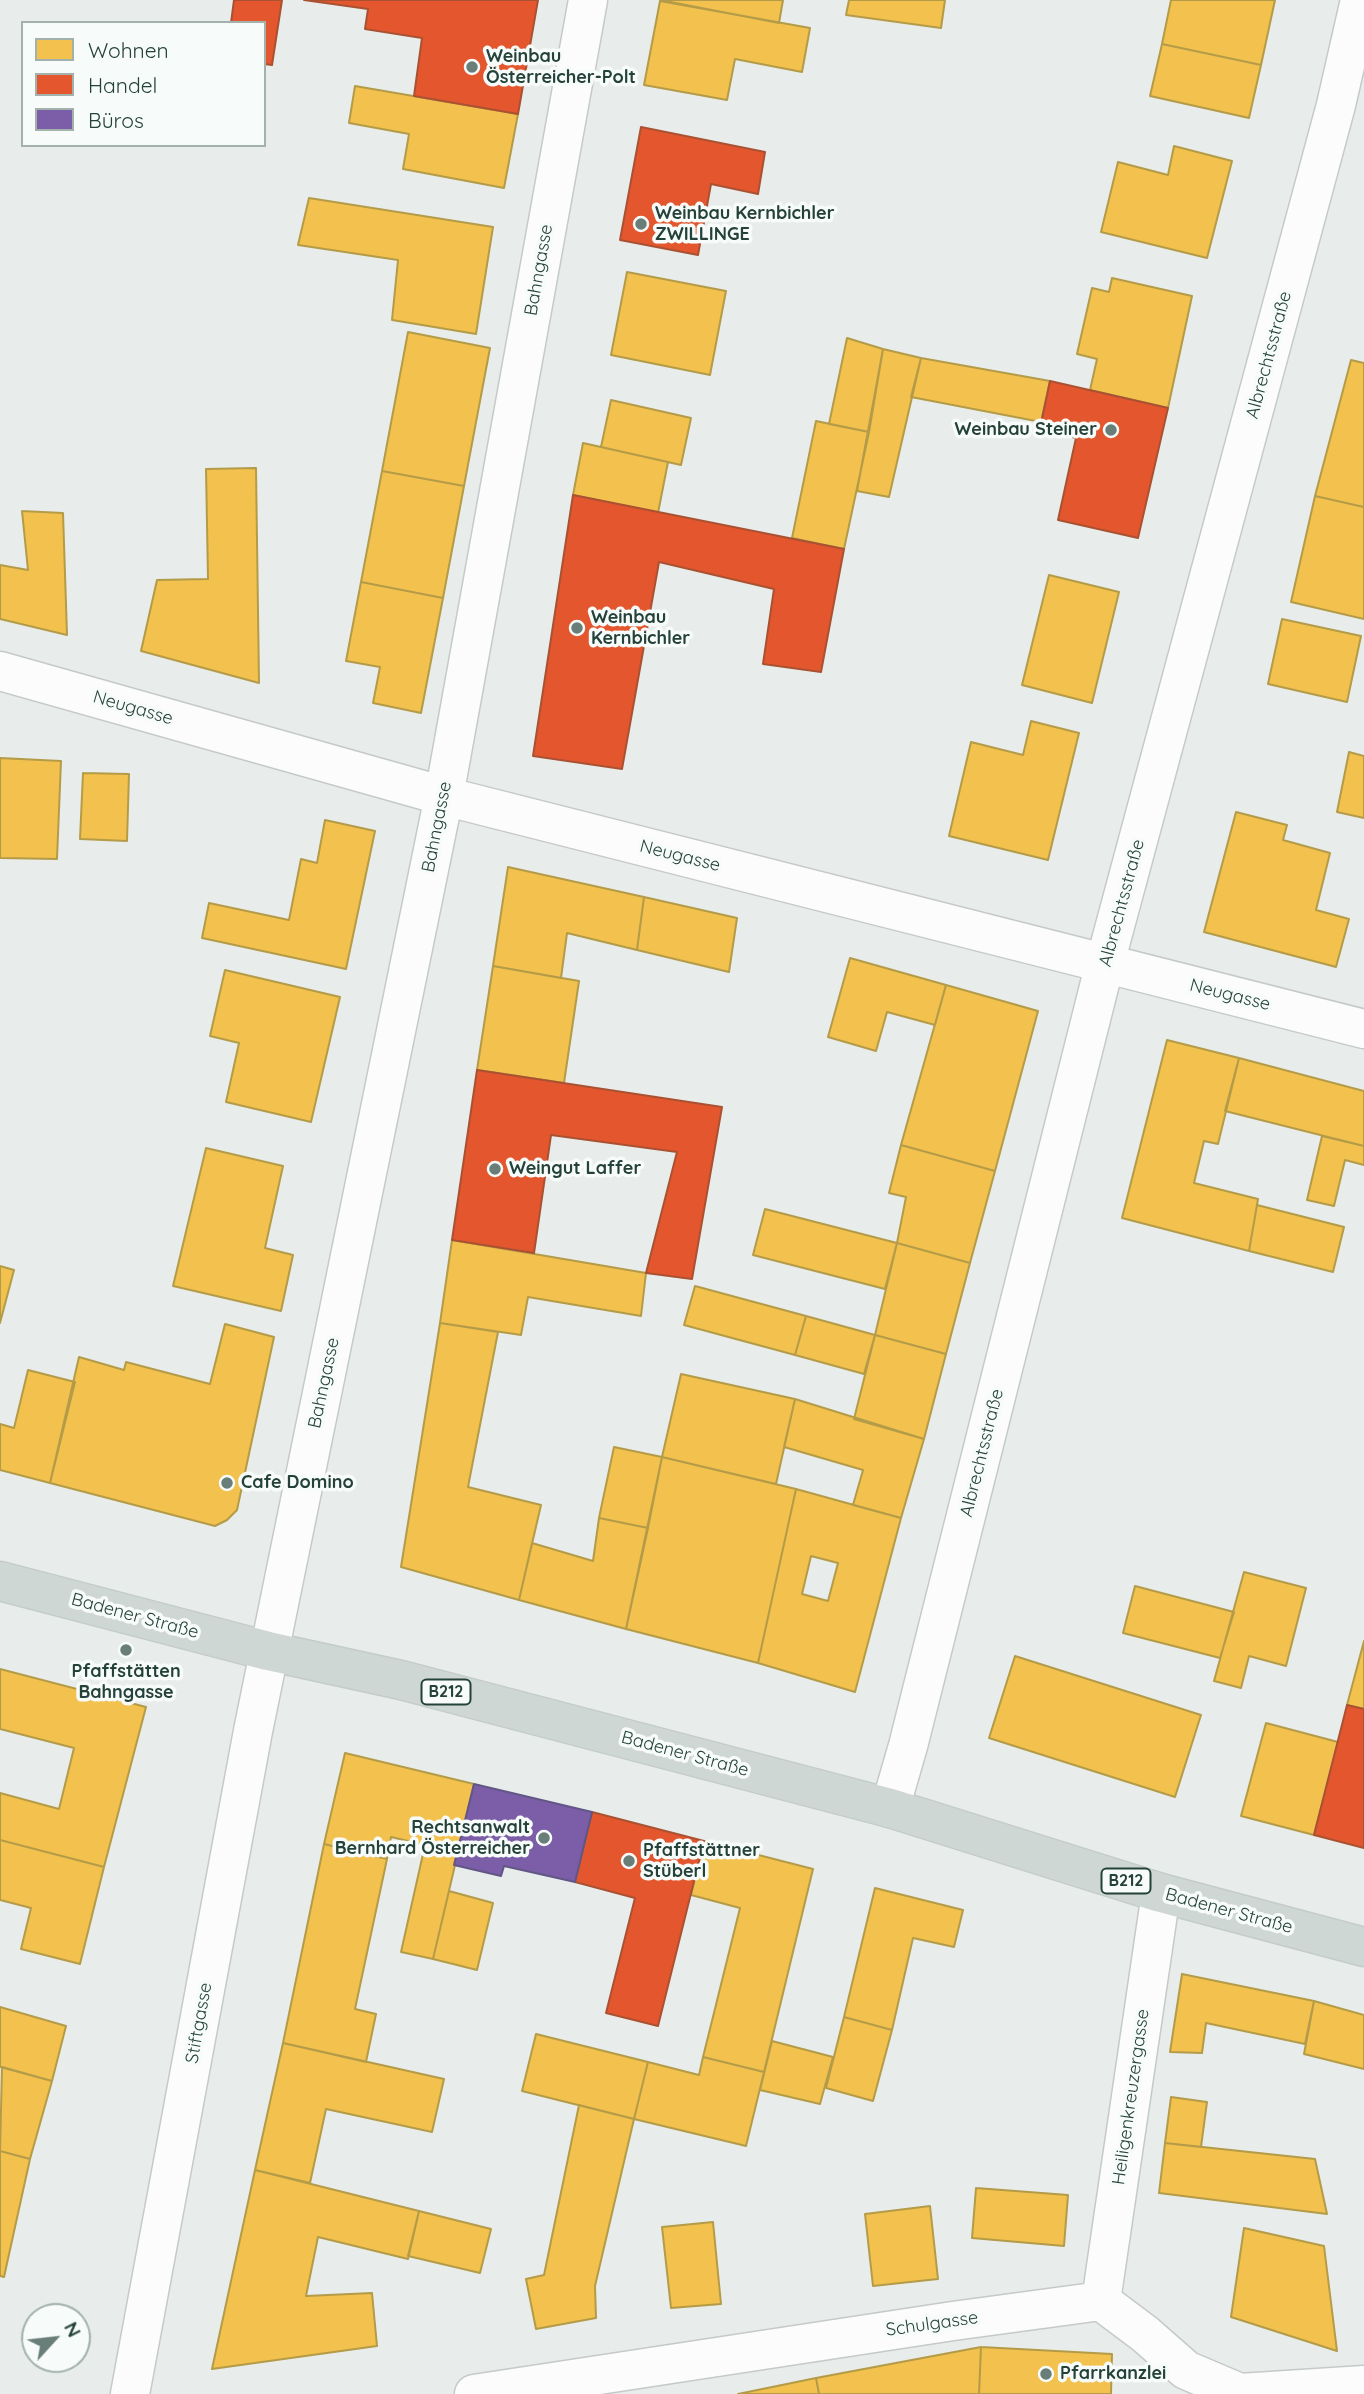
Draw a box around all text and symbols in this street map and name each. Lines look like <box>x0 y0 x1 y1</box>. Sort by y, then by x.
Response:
legend <box>21 21 266 147</box>
text: Wohnen <box>88 37 169 63</box>
place label: Weinbau Österreicher-Polt <box>486 46 636 88</box>
marker: Weinbau Österreicher-Polt <box>464 59 480 75</box>
text: Handel <box>88 72 157 98</box>
text: Büros <box>88 107 144 133</box>
place label: Weinbau Kernbichler ZWILLINGE <box>655 203 834 246</box>
marker: Weinbau Kernbichler ZWILLINGE <box>633 216 649 232</box>
street label: Bahngasse <box>520 223 558 317</box>
street label: Albrechtsstraße <box>1242 289 1296 421</box>
place label: Weinbau Steiner <box>955 419 1097 441</box>
marker: Weinbau Steiner <box>1103 422 1119 438</box>
place label: Weinbau Kernbichler <box>591 607 690 650</box>
marker: Weinbau Kernbichler <box>569 620 585 636</box>
street label: Neugasse <box>90 686 176 730</box>
street label: Bahngasse <box>418 780 456 874</box>
street label: Neugasse <box>637 836 723 876</box>
street label: Albrechtsstraße <box>1095 837 1149 969</box>
street label: Neugasse <box>1187 975 1273 1015</box>
place label: Weingut Laffer <box>509 1158 641 1180</box>
marker: Weingut Laffer <box>487 1161 503 1177</box>
street label: Bahngasse <box>304 1336 344 1430</box>
street label: Albrechtsstraße <box>956 1387 1008 1519</box>
place label: Cafe Domino <box>241 1472 354 1494</box>
marker: Cafe Domino <box>219 1475 235 1491</box>
street label: Badener Straße <box>69 1589 201 1643</box>
marker: Pfaffstätten Bahngasse <box>118 1642 134 1658</box>
place label: Pfaffstätten Bahngasse <box>71 1661 181 1704</box>
road number: B212 <box>422 1680 471 1704</box>
street label: Badener Straße <box>619 1727 751 1781</box>
place label: Rechtsanwalt Bernhard Österreicher <box>335 1817 530 1860</box>
marker: Rechtsanwalt Bernhard Österreicher <box>536 1830 552 1846</box>
place label: Pfaffstättner Stüberl <box>643 1840 760 1882</box>
marker: Pfaffstättner Stüberl <box>621 1853 637 1869</box>
road number: B212 <box>1102 1868 1150 1894</box>
street label: Badener Straße <box>1163 1884 1295 1938</box>
street label: Stiftgasse <box>181 1981 217 2065</box>
street label: Heiligenkreuzergasse <box>1108 2008 1154 2186</box>
north arrow <box>21 2303 91 2373</box>
street label: Schulgasse <box>884 2307 980 2341</box>
text: N <box>59 2318 87 2341</box>
place label: Pfarrkanzlei <box>1060 2363 1166 2385</box>
marker: Pfarrkanzlei <box>1038 2366 1054 2382</box>

